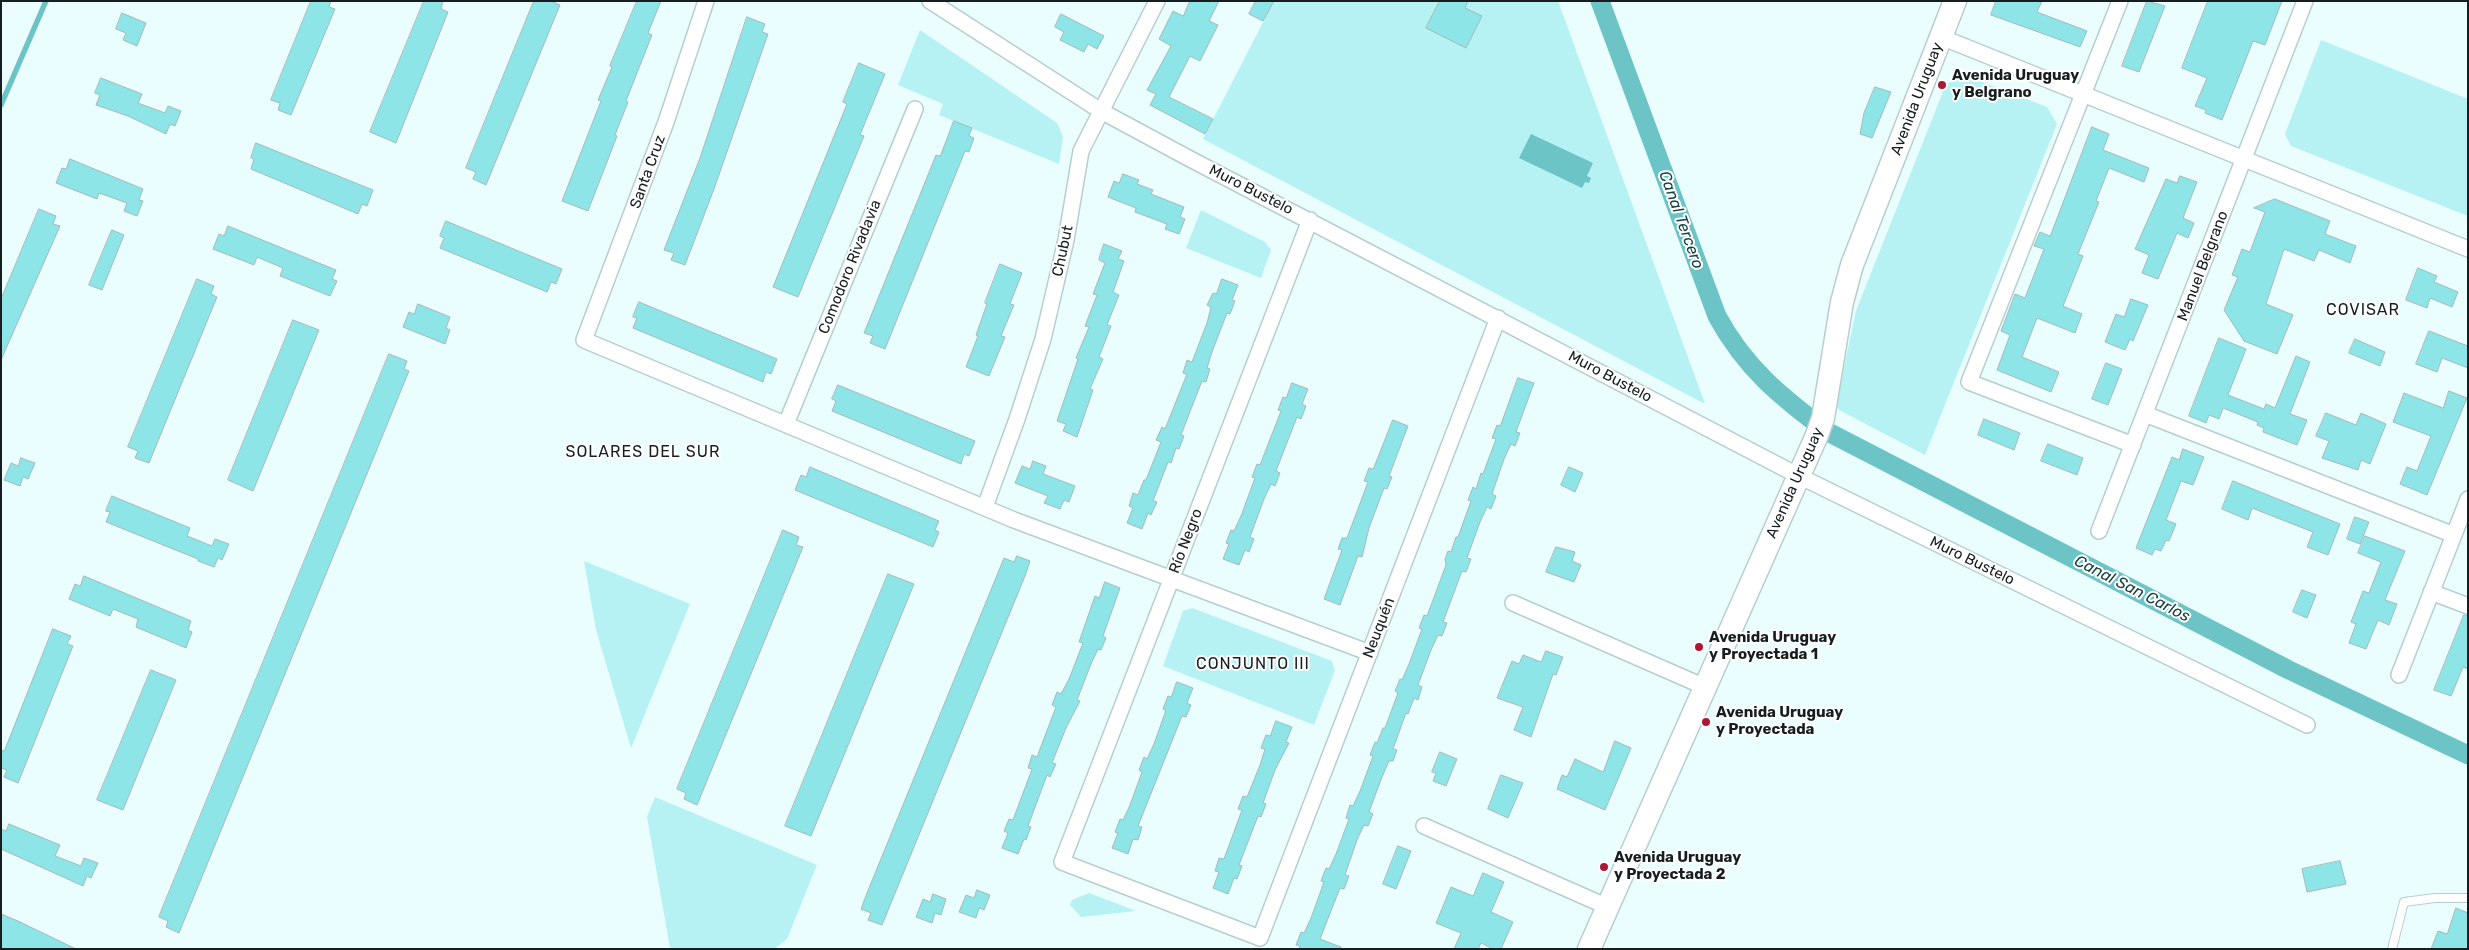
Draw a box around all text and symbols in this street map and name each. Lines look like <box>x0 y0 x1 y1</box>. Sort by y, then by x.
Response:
street label: Avenida Uruguay <box>1887 40 1947 158</box>
place label: Avenida Uruguay y Belgrano <box>1952 67 2079 102</box>
marker: Avenida Uruguay y Belgrano <box>1936 79 1948 91</box>
street label: Santa Cruz <box>626 133 670 211</box>
street label: Muro Bustelo <box>1206 161 1296 219</box>
water label: Canal Tercero <box>1654 169 1708 271</box>
street label: Comodoro Rivadavia <box>815 197 885 337</box>
street label: Manuel Belgrano <box>2174 208 2232 324</box>
street label: Chubut <box>1049 224 1077 278</box>
district label: COVISAR <box>2325 300 2401 320</box>
street label: Muro Bustelo <box>1565 347 1655 407</box>
street label: Avenida Uruguay <box>1763 425 1827 541</box>
district label: SOLARES DEL SUR <box>564 442 722 462</box>
street label: Río Negro <box>1165 506 1207 576</box>
street label: Muro Bustelo <box>1927 533 2017 589</box>
water label: Canal San Carlos <box>2071 552 2193 626</box>
street label: Neuquén <box>1359 595 1399 661</box>
place label: Avenida Uruguay y Proyectada 1 <box>1709 629 1836 664</box>
marker: Avenida Uruguay y Proyectada 1 <box>1693 641 1705 653</box>
district label: CONJUNTO III <box>1195 654 1311 674</box>
place label: Avenida Uruguay y Proyectada <box>1716 704 1843 739</box>
marker: Avenida Uruguay y Proyectada <box>1700 716 1712 728</box>
place label: Avenida Uruguay y Proyectada 2 <box>1614 849 1741 884</box>
marker: Avenida Uruguay y Proyectada 2 <box>1598 861 1610 873</box>

